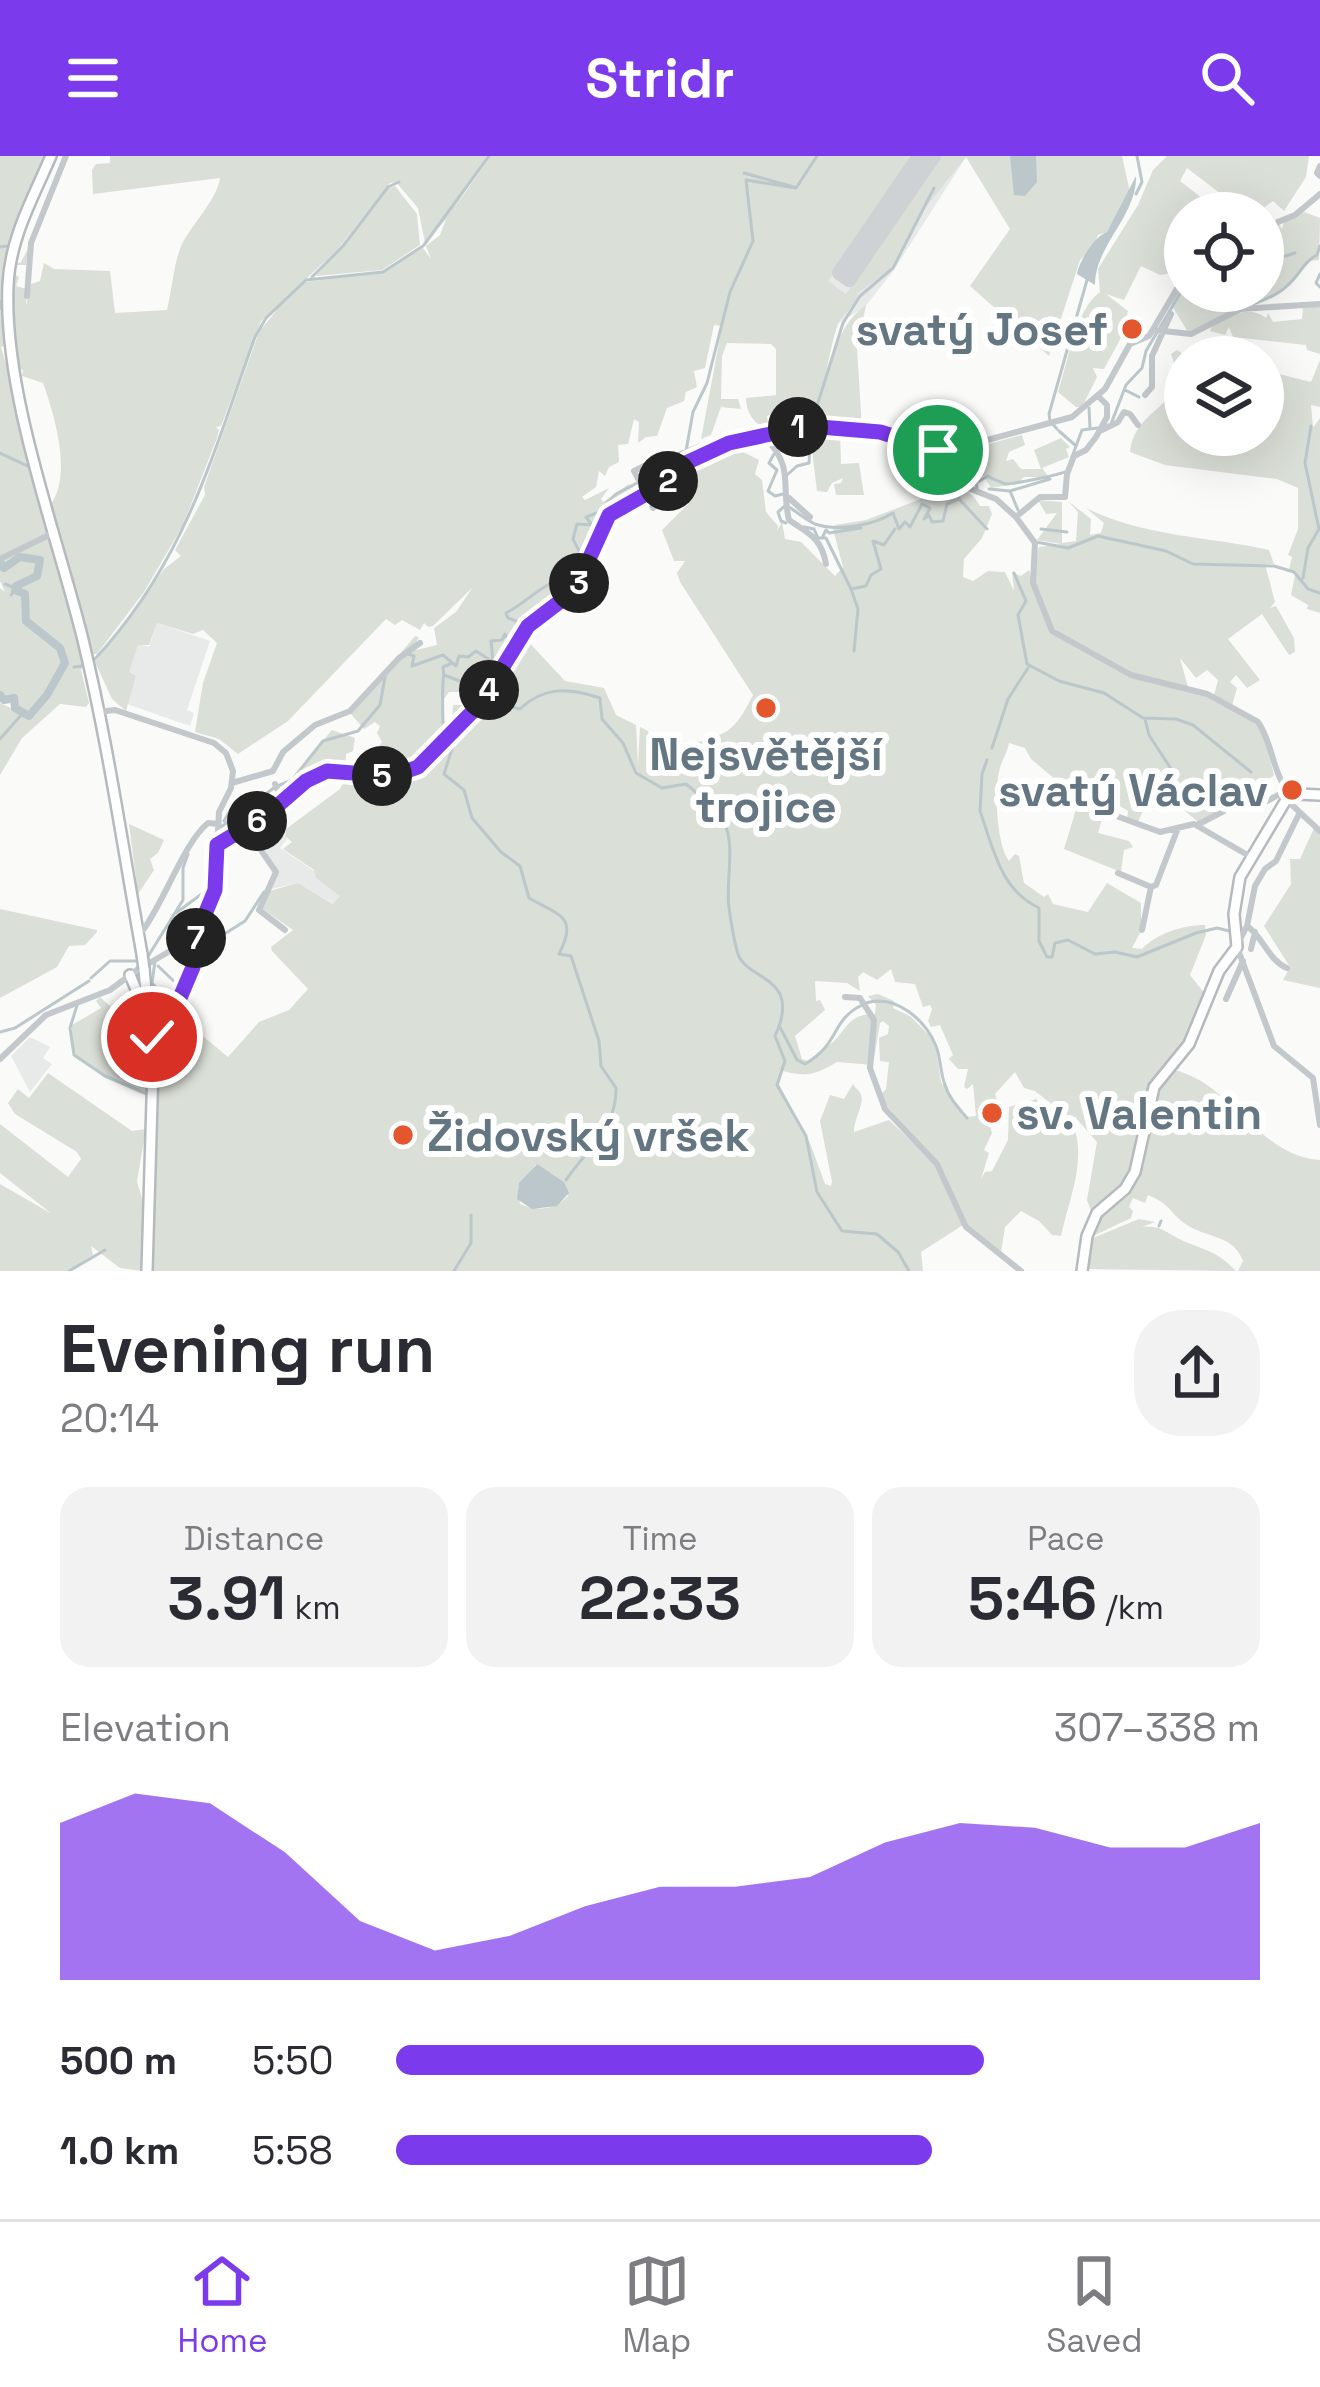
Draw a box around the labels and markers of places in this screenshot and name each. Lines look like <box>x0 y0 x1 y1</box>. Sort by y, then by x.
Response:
place label: svatý Josef <box>855 301 1108 358</box>
marker: svatý Josef <box>1119 316 1145 342</box>
pin: 1 <box>768 397 828 457</box>
pin <box>887 399 989 501</box>
pin: 2 <box>638 451 698 511</box>
pin: 3 <box>549 553 609 613</box>
pin: 4 <box>459 660 519 720</box>
marker: Nejsvětější trojice <box>753 695 779 721</box>
place label: Nejsvětější trojice <box>649 726 884 835</box>
pin: 5 <box>352 746 412 806</box>
place label: svatý Václav <box>998 762 1268 819</box>
marker: svatý Václav <box>1279 777 1305 803</box>
pin: 6 <box>227 791 287 851</box>
pin: 7 <box>166 908 226 968</box>
pin <box>101 986 203 1088</box>
place label: sv. Valentin <box>1016 1085 1262 1142</box>
marker: sv. Valentin <box>979 1100 1005 1126</box>
place label: Židovský vršek <box>427 1107 750 1164</box>
marker: Židovský vršek <box>390 1122 416 1148</box>

